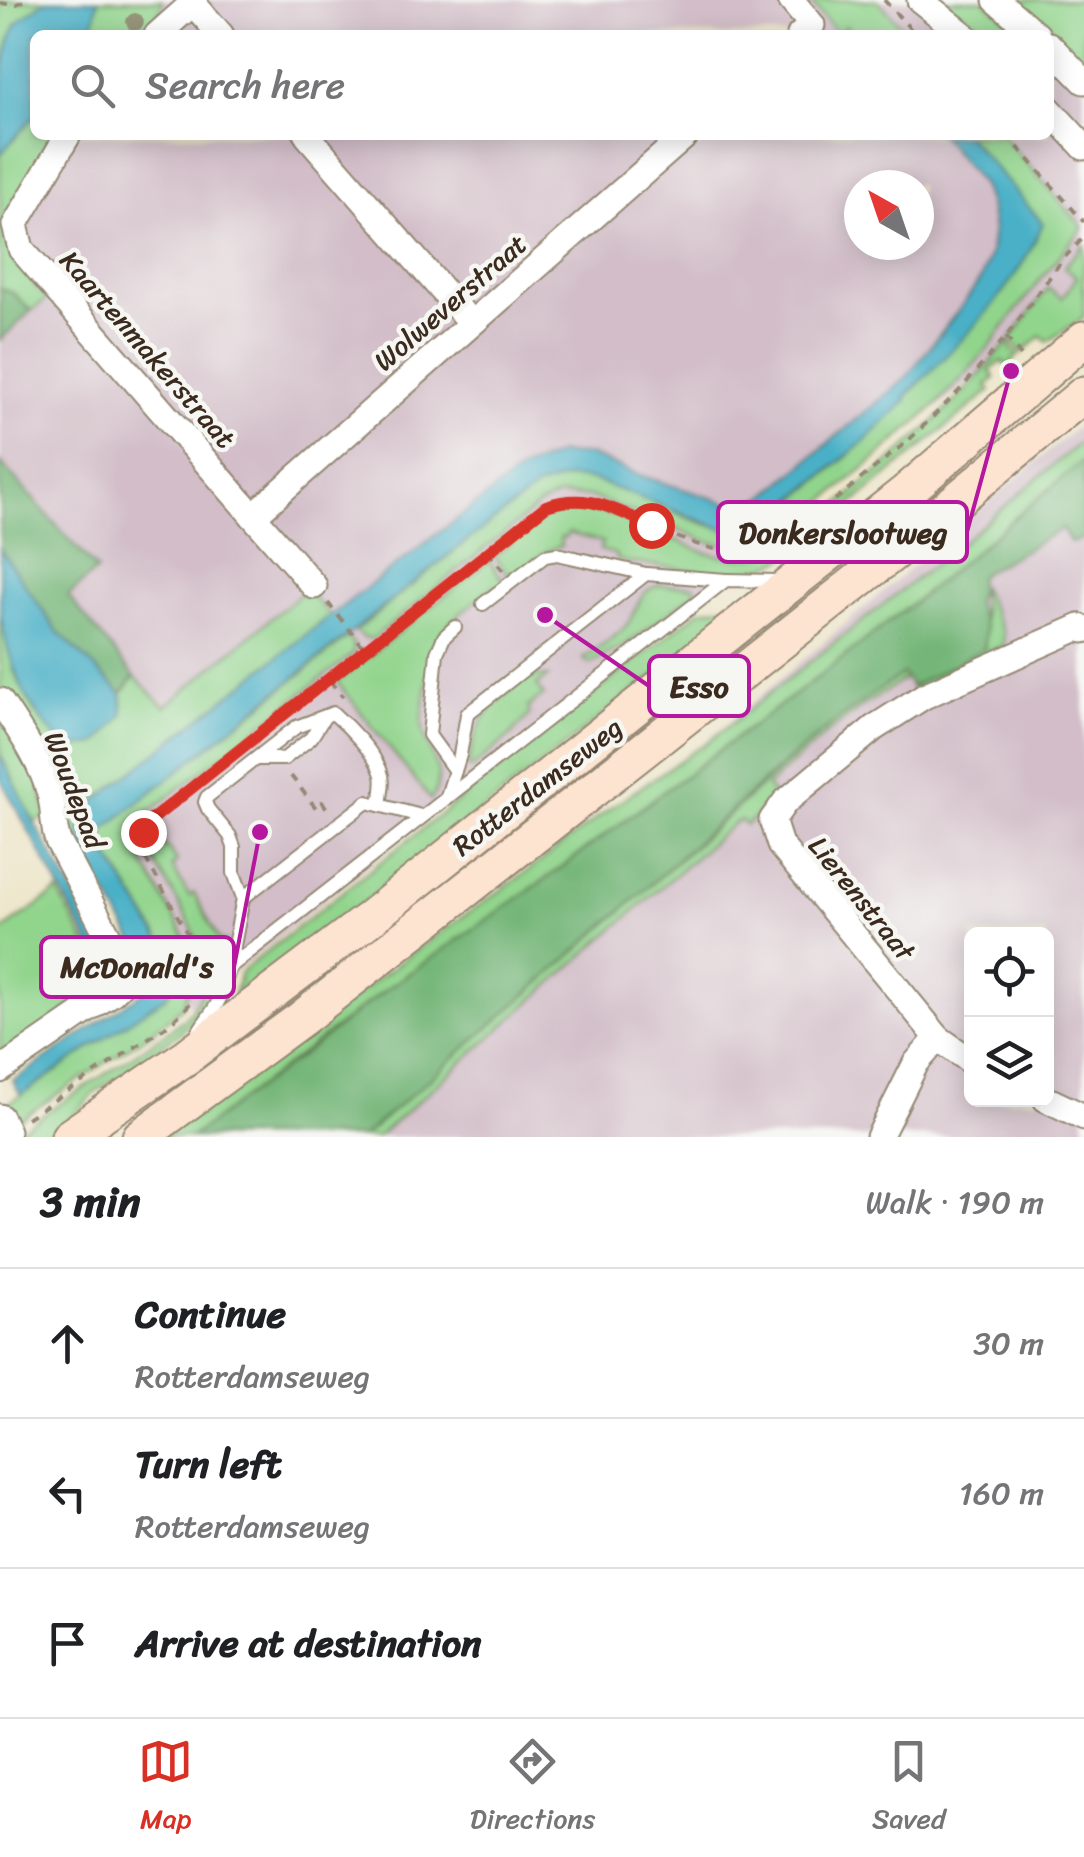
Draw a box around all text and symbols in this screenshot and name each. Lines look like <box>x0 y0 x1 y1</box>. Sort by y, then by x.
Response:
search box <box>30 30 1054 140</box>
text: Search here <box>145 52 345 119</box>
icon: search <box>65 58 120 113</box>
north arrow <box>844 170 934 260</box>
street label: Wolweverstraat <box>362 221 539 384</box>
street label: Kaartenmakerstraat <box>47 239 248 460</box>
callout: Donkerslootweg <box>718 502 967 562</box>
route start <box>629 503 675 549</box>
text: Donkerslootweg <box>739 506 947 560</box>
callout: Esso <box>649 656 749 716</box>
text: Esso <box>669 660 729 714</box>
street label: Rotterdamseweg <box>441 704 633 869</box>
street label: Woudepad <box>30 724 120 858</box>
route end <box>121 810 167 856</box>
street label: Lierenstraat <box>795 825 929 973</box>
map controls <box>964 927 1054 1107</box>
button: locate <box>964 927 1054 1017</box>
callout: McDonald's <box>41 937 234 997</box>
text: McDonald's <box>59 940 215 994</box>
button: layers <box>964 1017 1054 1107</box>
text: 3 min <box>40 1165 140 1239</box>
text: Walk · 190 m <box>865 1174 1044 1231</box>
text: Continue <box>135 1281 286 1348</box>
text: 30 m <box>973 1315 1044 1372</box>
icon: ahead <box>40 1316 95 1371</box>
text: Rotterdamseweg <box>135 1348 370 1405</box>
text: Turn left <box>135 1431 281 1498</box>
text: 160 m <box>959 1465 1044 1522</box>
icon: left <box>40 1466 95 1521</box>
text: Rotterdamseweg <box>135 1498 370 1555</box>
text: Arrive at destination <box>135 1610 482 1677</box>
icon: arrive <box>40 1616 95 1671</box>
tab: Map <box>138 1734 193 1843</box>
tab: Directions <box>470 1734 595 1843</box>
tab: Saved <box>872 1734 946 1843</box>

